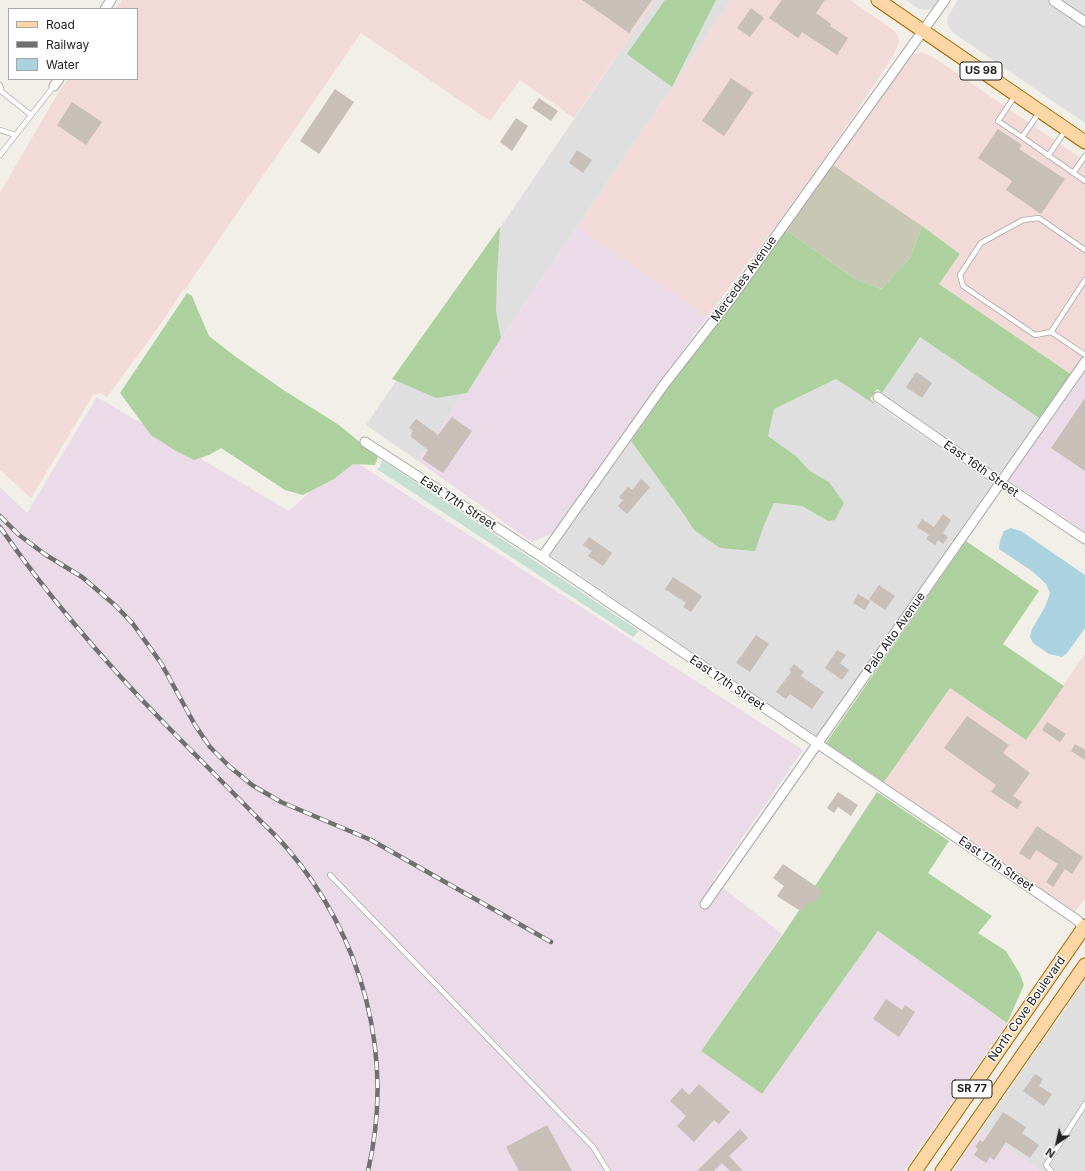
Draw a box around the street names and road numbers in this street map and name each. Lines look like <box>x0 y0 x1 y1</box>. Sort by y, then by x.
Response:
road number: US 98 <box>960 62 1002 80</box>
street label: Mercedes Avenue <box>708 233 780 325</box>
street label: East 16th Street <box>941 438 1021 500</box>
street label: East 17th Street <box>417 473 499 533</box>
street label: Palo Alto Avenue <box>862 590 928 676</box>
street label: East 17th Street <box>687 653 767 713</box>
street label: East 17th Street <box>956 834 1036 894</box>
street label: North Cove Boulevard <box>985 954 1069 1064</box>
road number: SR 77 <box>952 1080 992 1098</box>

